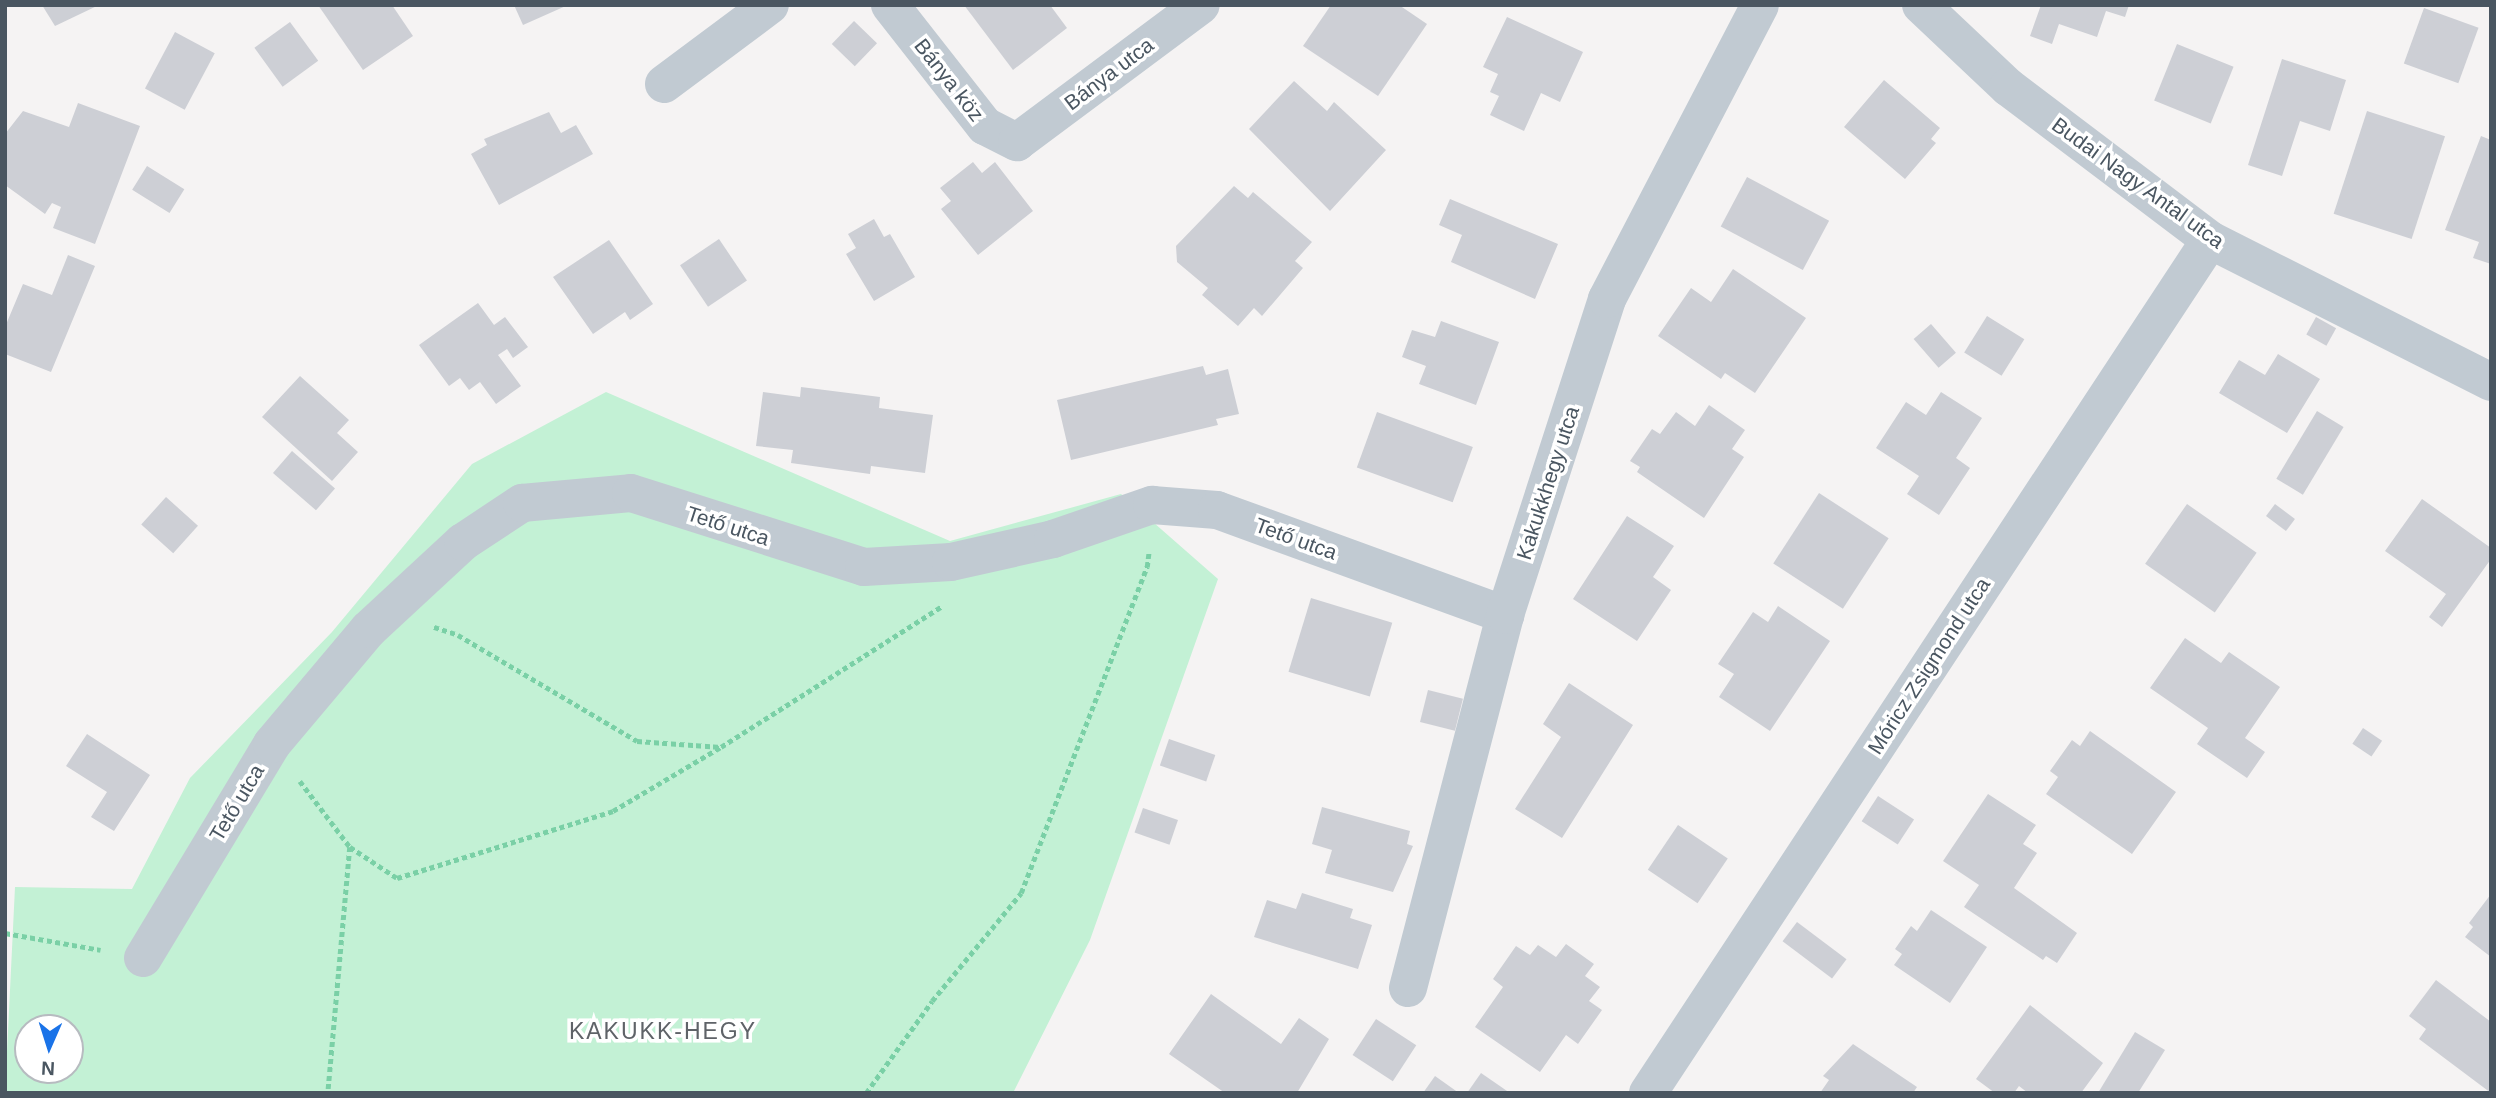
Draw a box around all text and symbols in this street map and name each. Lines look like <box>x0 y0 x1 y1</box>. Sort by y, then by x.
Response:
street label: Bánya utca <box>1059 32 1159 116</box>
street label: Bánya köz <box>909 34 989 126</box>
street label: Budai Nagy Antal utca <box>2047 112 2229 254</box>
street label: Kakukkhegy utca <box>1511 403 1585 563</box>
street label: Tető utca <box>684 501 772 551</box>
street label: Tető utca <box>1252 513 1340 565</box>
street label: Móricz Zsigmond utca <box>1862 573 1996 759</box>
street label: Tető utca <box>204 760 270 846</box>
north arrow <box>14 1014 84 1084</box>
district label: KAKUKK-HEGY <box>570 1017 756 1045</box>
text: N <box>41 1058 55 1079</box>

